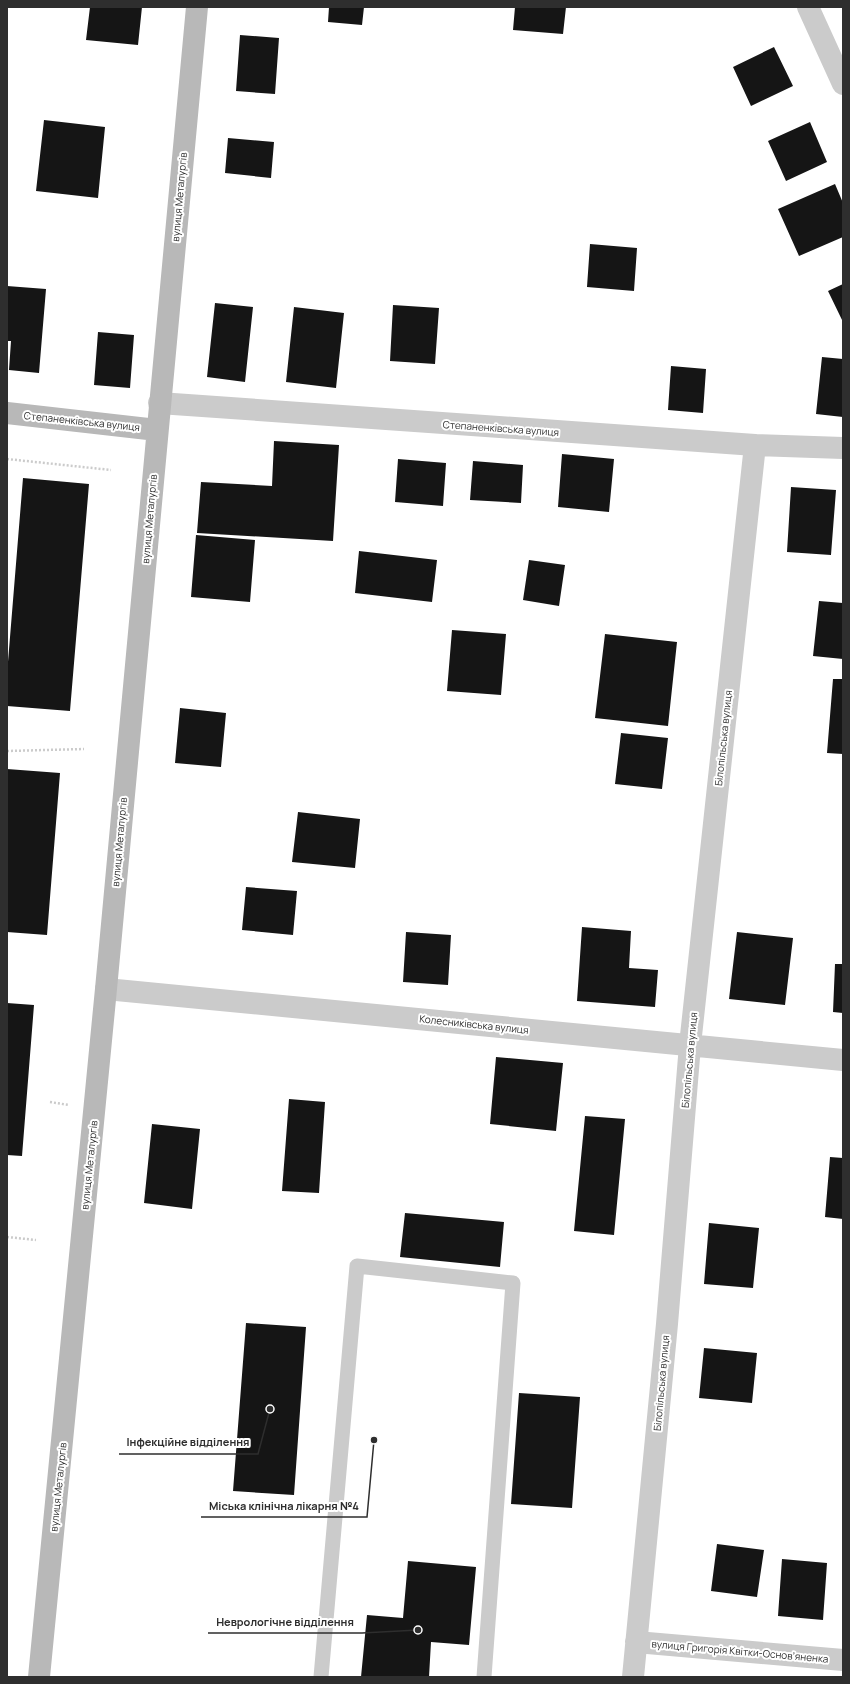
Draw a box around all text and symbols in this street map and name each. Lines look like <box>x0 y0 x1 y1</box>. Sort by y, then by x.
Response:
street label: вулиця Металургів <box>168 151 190 242</box>
street label: Степаненківська вулиця <box>23 408 141 434</box>
street label: Степаненківська вулиця <box>442 417 560 439</box>
street label: вулиця Металургів <box>138 473 160 564</box>
street label: Білопільська вулиця <box>711 689 735 787</box>
street label: вулиця Металургів <box>108 796 130 887</box>
street label: Колесниківська вулиця <box>419 1011 529 1037</box>
street label: Білопільська вулиця <box>678 1011 700 1109</box>
street label: вулиця Металургів <box>77 1119 101 1210</box>
street label: Білопільська вулиця <box>650 1334 672 1432</box>
callout: Інфекційне відділення <box>119 1431 258 1454</box>
text: Інфекційне відділення <box>126 1434 250 1449</box>
street label: вулиця Металургів <box>46 1441 70 1532</box>
callout: Міська клінічна лікарня №4 <box>201 1494 367 1517</box>
text: Міська клінічна лікарня №4 <box>209 1498 359 1513</box>
callout: Неврологічне відділення <box>208 1610 362 1633</box>
text: Неврологічне відділення <box>216 1614 354 1629</box>
street label: вулиця Григорія Квітки-Основʼяненка <box>651 1636 829 1666</box>

